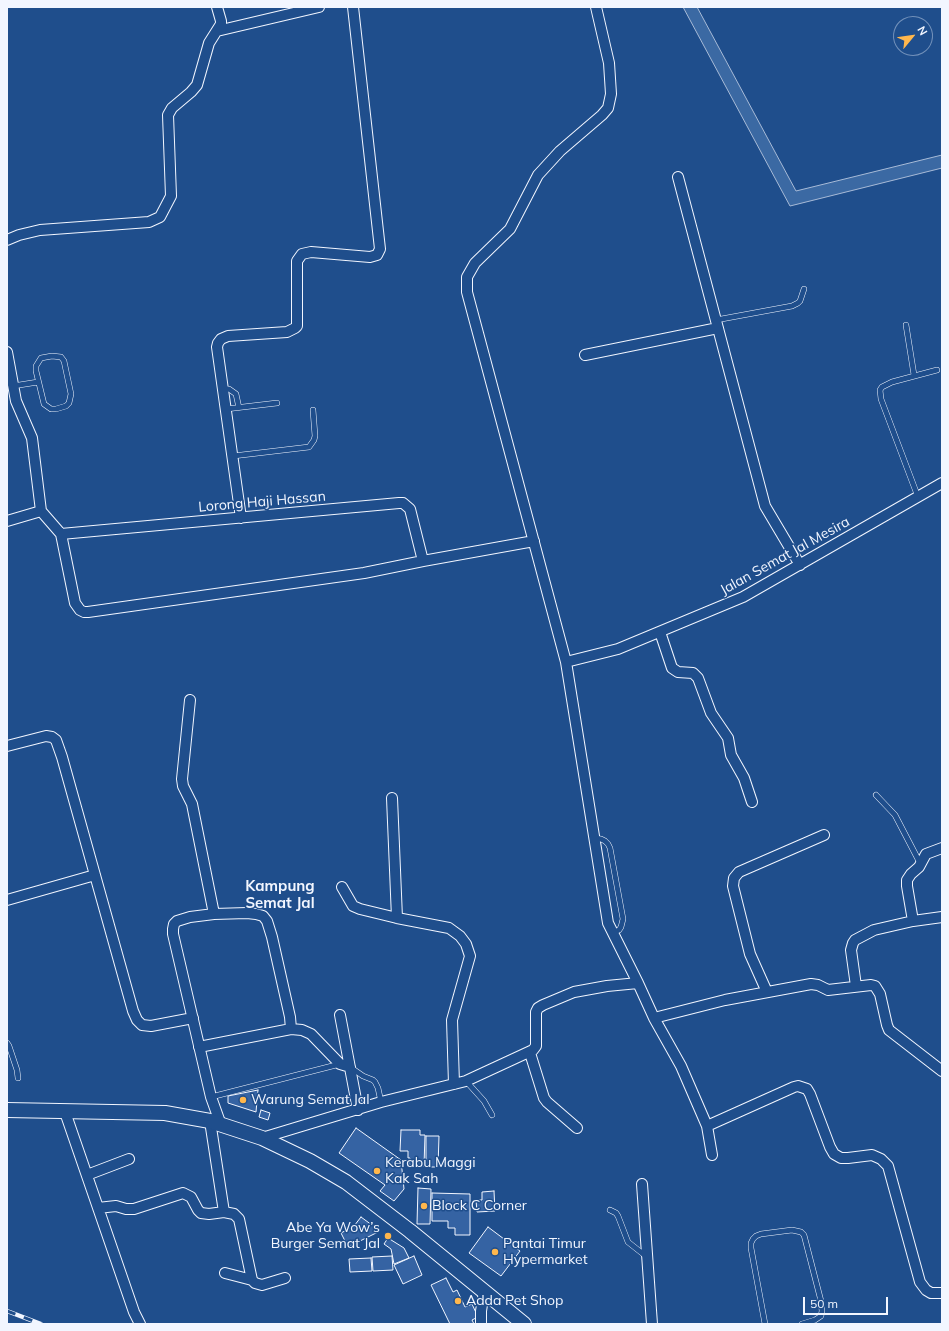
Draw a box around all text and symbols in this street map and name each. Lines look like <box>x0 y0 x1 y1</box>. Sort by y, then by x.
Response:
north arrow <box>893 16 933 56</box>
text: N <box>914 24 931 38</box>
street label: Lorong Haji Hassan <box>198 488 326 516</box>
street label: Jalan Semat Jal Mesira <box>717 513 853 599</box>
district label: Kampung Semat Jal <box>245 877 315 912</box>
place label: Warung Semat Jal <box>251 1092 370 1108</box>
marker: Warung Semat Jal <box>238 1095 248 1105</box>
place label: Kerabu Maggi Kak Sah <box>385 1155 476 1188</box>
marker: Kerabu Maggi Kak Sah <box>372 1166 382 1176</box>
place label: Block C Corner <box>432 1198 527 1214</box>
marker: Block C Corner <box>419 1201 429 1211</box>
place label: Abe Ya Wow’s Burger Semat Jal <box>271 1220 380 1252</box>
marker: Abe Ya Wow’s Burger Semat Jal <box>383 1231 393 1241</box>
place label: Pantai Timur Hypermarket <box>503 1236 588 1268</box>
marker: Pantai Timur Hypermarket <box>490 1247 500 1257</box>
scale bar <box>805 1289 890 1315</box>
place label: Adda Pet Shop <box>466 1293 563 1309</box>
marker: Adda Pet Shop <box>453 1296 463 1306</box>
text: 50 m <box>810 1296 838 1311</box>

